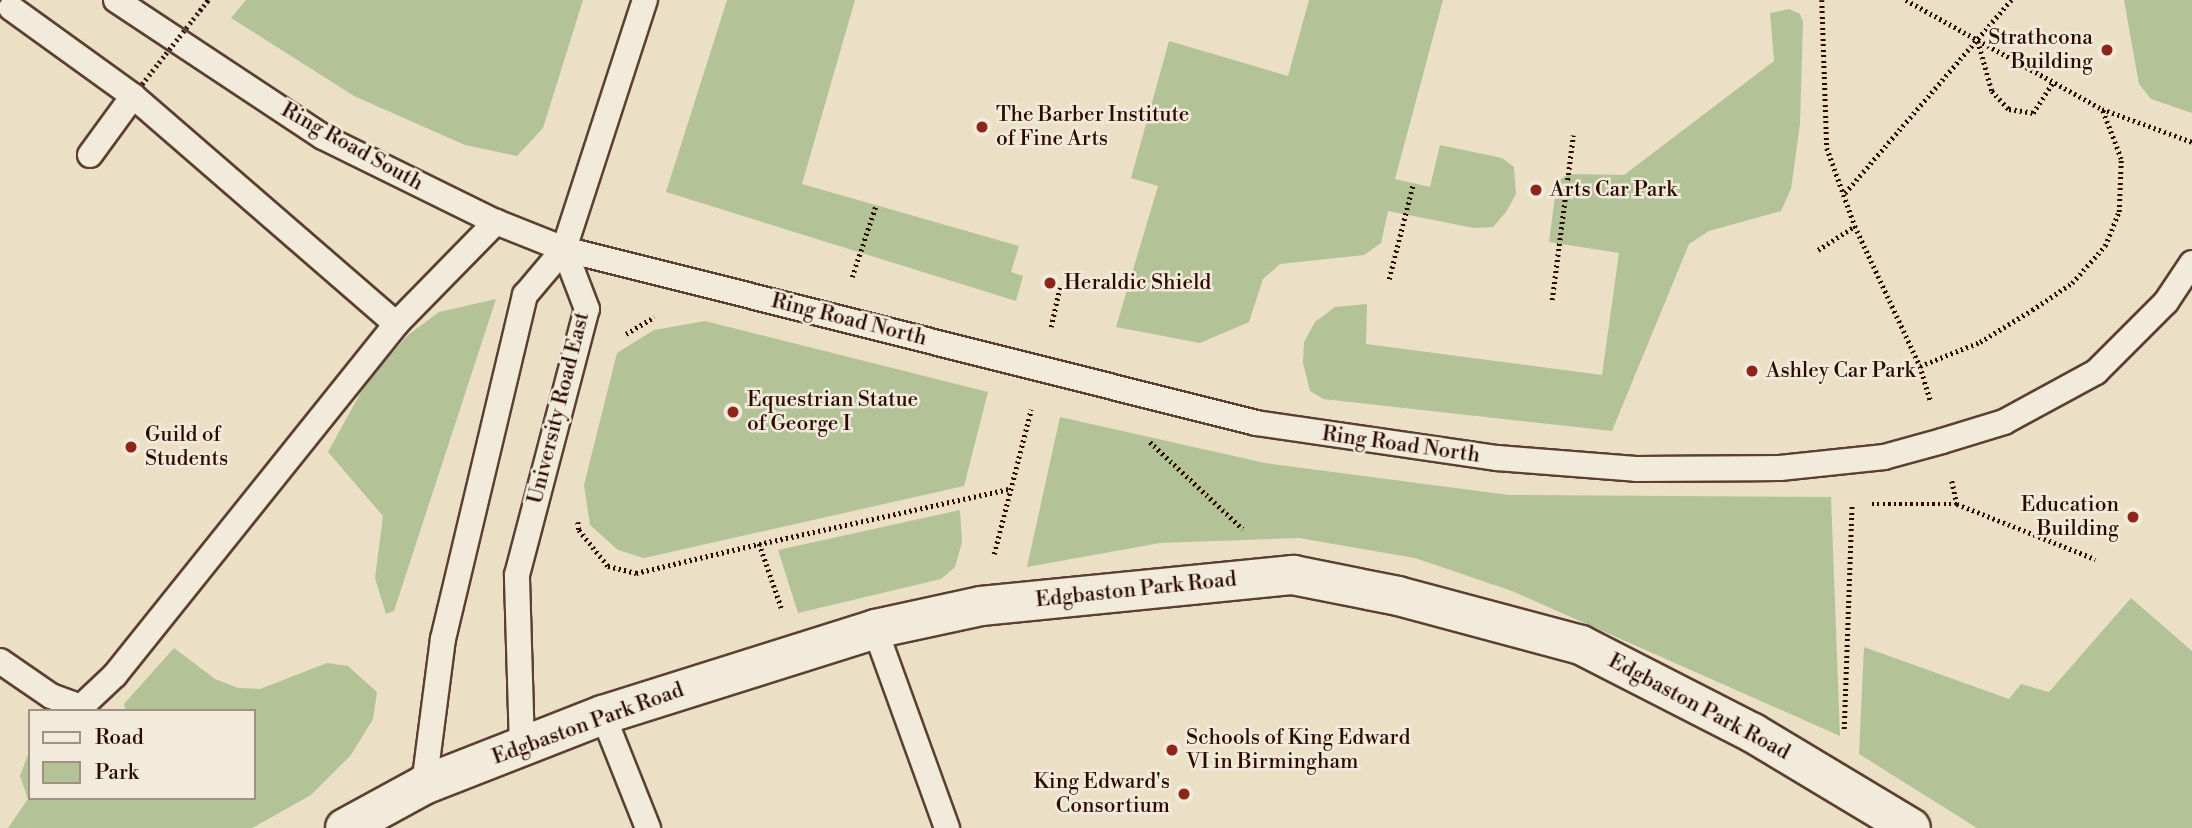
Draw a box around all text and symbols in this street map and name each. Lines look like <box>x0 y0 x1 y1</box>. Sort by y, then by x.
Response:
place label: Strathcona Building <box>1988 25 2093 75</box>
marker: Strathcona Building <box>2099 42 2115 58</box>
street label: Ring Road South <box>277 98 427 196</box>
place label: The Barber Institute of Fine Arts <box>996 102 1189 152</box>
marker: The Barber Institute of Fine Arts <box>974 119 990 135</box>
place label: Arts Car Park <box>1550 177 1677 203</box>
marker: Arts Car Park <box>1528 182 1544 198</box>
place label: Heraldic Shield <box>1064 270 1211 296</box>
marker: Heraldic Shield <box>1042 275 1058 291</box>
street label: Ring Road North <box>769 289 929 351</box>
street label: University Road East <box>523 309 595 507</box>
place label: Ashley Car Park <box>1766 358 1916 384</box>
marker: Ashley Car Park <box>1744 363 1760 379</box>
place label: Equestrian Statue of George I <box>747 387 918 437</box>
marker: Equestrian Statue of George I <box>725 404 741 420</box>
street label: Ring Road North <box>1320 421 1482 469</box>
place label: Guild of Students <box>145 422 228 472</box>
marker: Guild of Students <box>123 439 139 455</box>
place label: Education Building <box>2021 492 2119 542</box>
marker: Education Building <box>2125 509 2141 525</box>
street label: Edgbaston Park Road <box>1034 567 1238 613</box>
street label: Edgbaston Park Road <box>1604 649 1794 765</box>
street label: Edgbaston Park Road <box>489 678 687 770</box>
legend <box>28 709 256 800</box>
text: Road <box>95 725 144 751</box>
place label: Schools of King Edward VI in Birmingham <box>1186 725 1410 775</box>
marker: Schools of King Edward VI in Birmingham <box>1164 742 1180 758</box>
text: Park <box>95 760 139 786</box>
place label: King Edward's Consortium <box>1033 769 1170 819</box>
marker: King Edward's Consortium <box>1176 786 1192 802</box>

